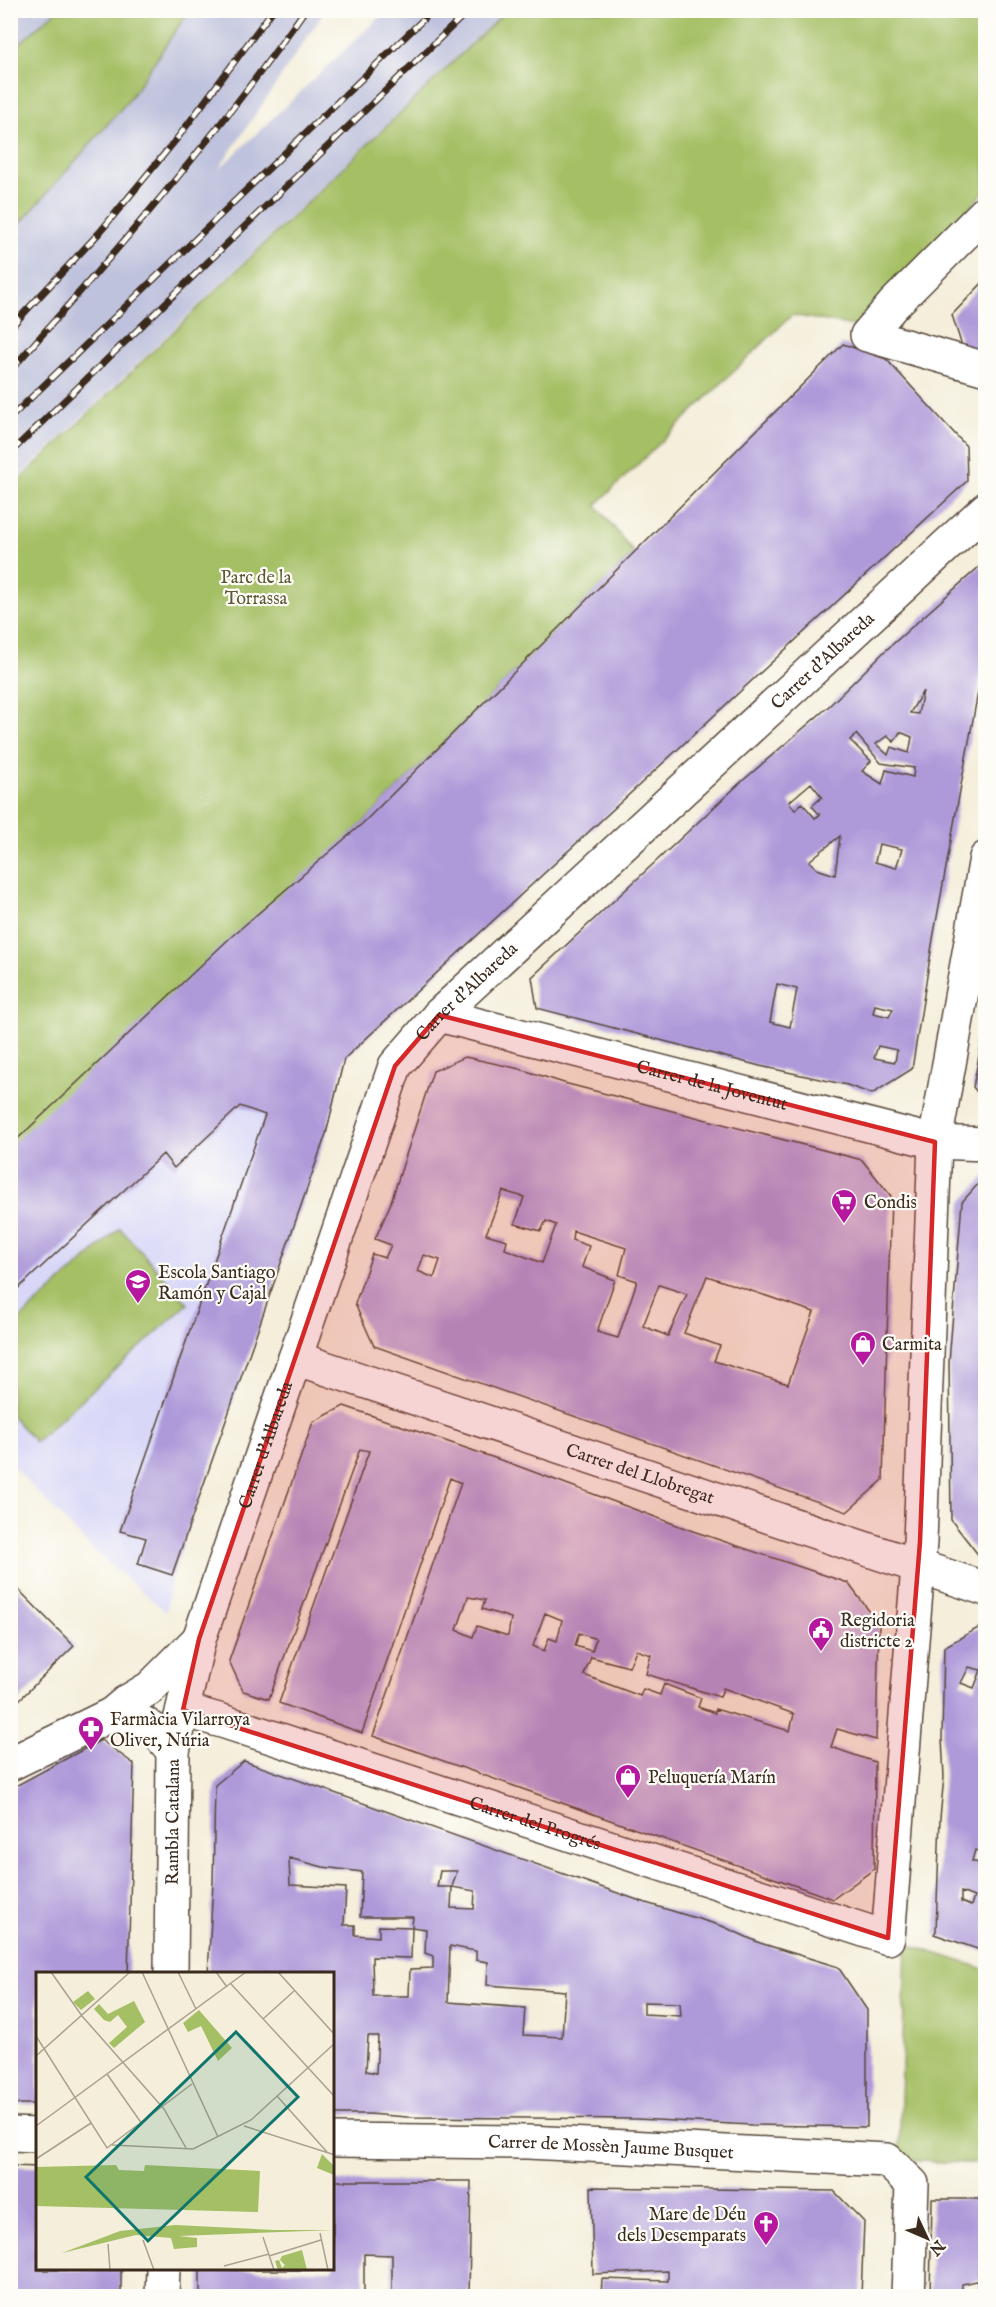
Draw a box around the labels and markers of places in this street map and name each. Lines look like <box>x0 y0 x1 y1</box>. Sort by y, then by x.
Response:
supermarket icon: Condis <box>829 1187 859 1225</box>
place label: Condis <box>864 1192 917 1215</box>
place label: Escola Santiago Ramón y Cajal <box>158 1262 276 1306</box>
school or university icon: Escola Santiago Ramón y Cajal <box>123 1267 153 1305</box>
shop icon: Carmita <box>848 1329 878 1367</box>
place label: Carmita <box>882 1334 942 1357</box>
place label: Regidoria districte 2 <box>840 1610 915 1654</box>
public building icon: Regidoria districte 2 <box>806 1615 836 1653</box>
place label: Farmàcia Vilarroya Oliver, Núria <box>110 1709 250 1753</box>
pharmacy icon: Farmàcia Vilarroya Oliver, Núria <box>76 1714 106 1752</box>
shop icon: Peluquería Marín <box>613 1762 643 1800</box>
place label: Peluquería Marín <box>648 1767 776 1790</box>
place label: Mare de Déu dels Desemparats <box>617 2204 746 2248</box>
church icon: Mare de Déu dels Desemparats <box>751 2209 781 2247</box>

